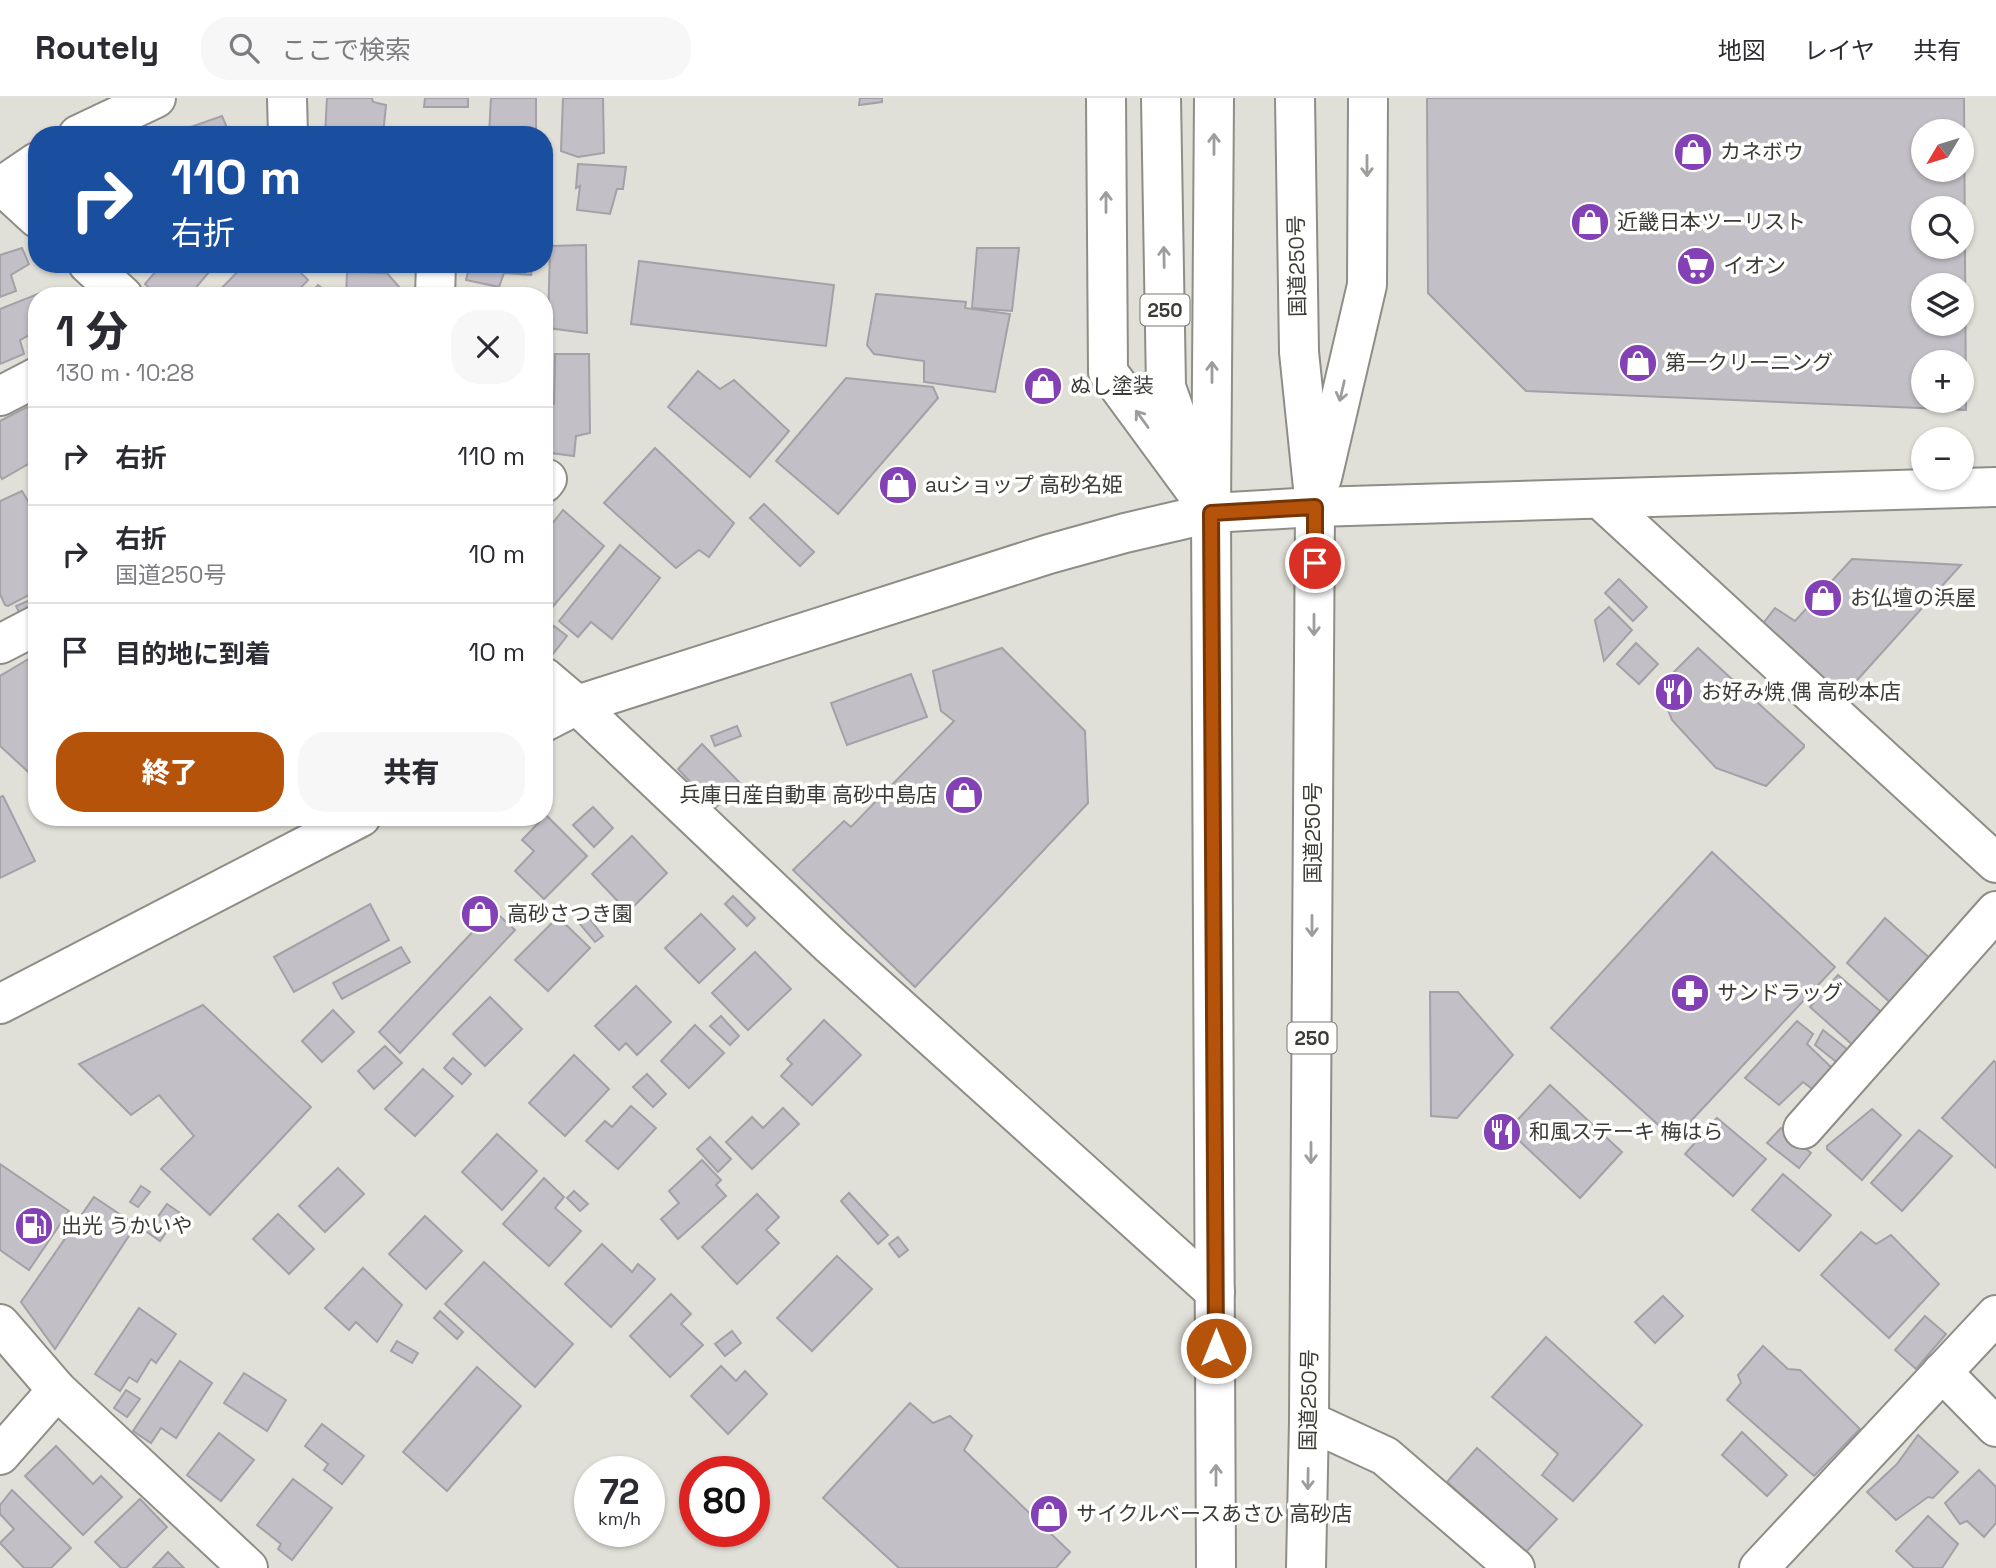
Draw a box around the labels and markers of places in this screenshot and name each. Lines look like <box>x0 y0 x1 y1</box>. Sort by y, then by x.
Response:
shop icon: カネボウ <box>1672 131 1714 173</box>
place label: カネボウ <box>1720 138 1804 165</box>
shop icon: 近畿日本ツーリスト <box>1569 201 1611 243</box>
place label: 近畿日本ツーリスト <box>1617 208 1806 235</box>
supermarket icon: イオン <box>1675 245 1717 287</box>
place label: イオン <box>1723 252 1786 279</box>
shop icon: 第一クリーニング <box>1617 342 1659 384</box>
place label: 第一クリーニング <box>1665 349 1833 376</box>
shop icon: ぬし塗装 <box>1022 365 1064 407</box>
place label: ぬし塗装 <box>1070 372 1154 399</box>
shop icon: auショップ 高砂名姫 <box>877 464 919 506</box>
place label: auショップ 高砂名姫 <box>925 471 1123 498</box>
pin <box>1285 533 1345 593</box>
shop icon: お仏壇の浜屋 <box>1802 577 1844 619</box>
place label: お仏壇の浜屋 <box>1850 584 1976 611</box>
restaurant icon: お好み焼 偶 高砂本店 <box>1653 671 1695 713</box>
place label: お好み焼 偶 高砂本店 <box>1701 678 1901 705</box>
shop icon: 兵庫日産自動車 高砂中島店 <box>943 774 985 816</box>
place label: 兵庫日産自動車 高砂中島店 <box>680 781 937 808</box>
shop icon: 高砂さつき園 <box>459 893 501 935</box>
place label: 高砂さつき園 <box>507 900 633 927</box>
pharmacy icon: サンドラッグ <box>1669 972 1711 1014</box>
place label: サンドラッグ <box>1717 979 1843 1006</box>
restaurant icon: 和風ステーキ 梅はら <box>1481 1111 1523 1153</box>
place label: 和風ステーキ 梅はら <box>1529 1118 1723 1145</box>
fuel station icon: 出光 うかいや <box>13 1205 55 1247</box>
place label: 出光 うかいや <box>61 1212 192 1239</box>
shop icon: サイクルベースあさひ 高砂店 <box>1028 1493 1070 1535</box>
place label: サイクルベースあさひ 高砂店 <box>1076 1500 1352 1527</box>

